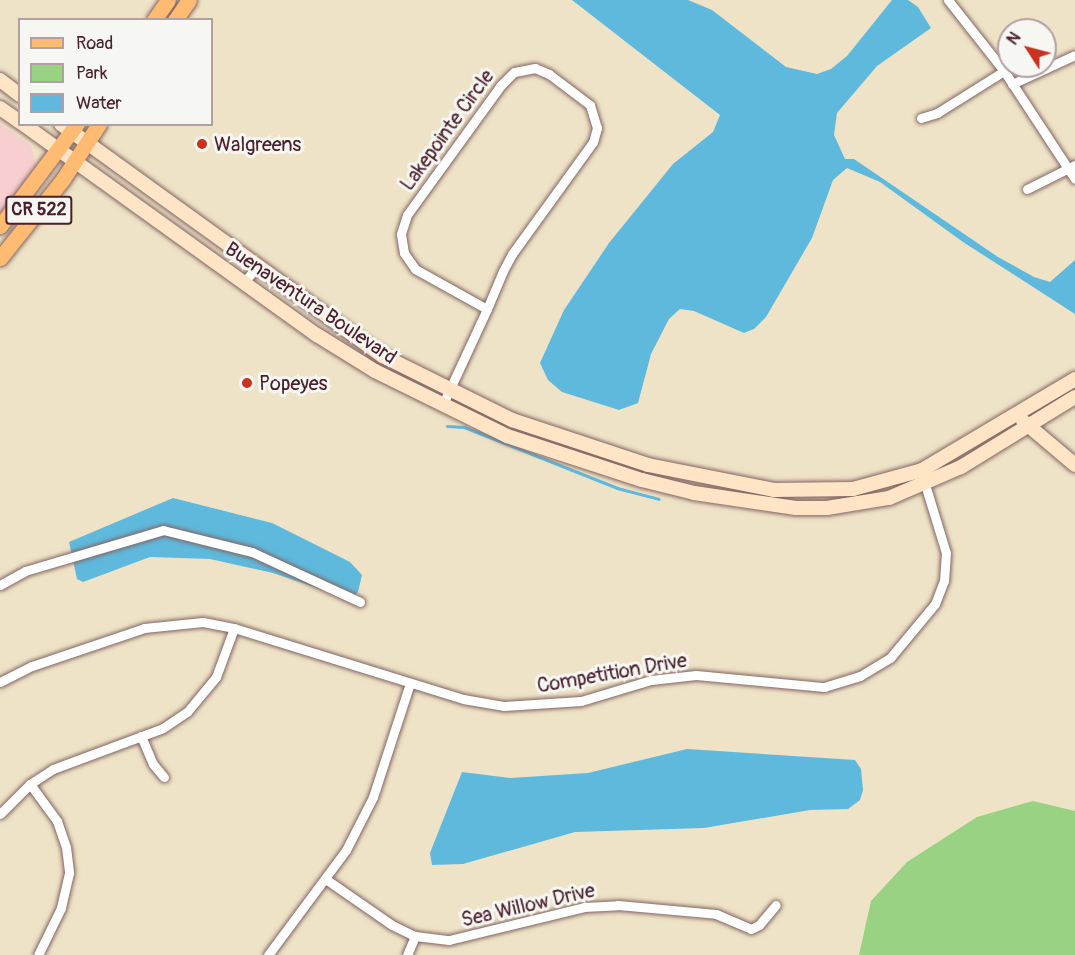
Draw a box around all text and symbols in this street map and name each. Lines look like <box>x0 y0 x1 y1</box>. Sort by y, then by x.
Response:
legend <box>18 18 213 126</box>
north arrow <box>997 18 1057 78</box>
text: N <box>1003 28 1025 49</box>
text: Road <box>76 32 113 55</box>
text: Park <box>76 62 108 85</box>
street label: Lakepointe Circle <box>395 65 499 195</box>
text: Water <box>76 92 122 115</box>
place label: Walgreens <box>214 132 301 156</box>
marker: Walgreens <box>195 137 209 151</box>
road number: CR 522 <box>4 195 74 225</box>
street label: Buenaventura Boulevard <box>221 237 401 369</box>
place label: Popeyes <box>259 371 327 395</box>
marker: Popeyes <box>240 376 254 390</box>
street label: Competition Drive <box>535 648 689 698</box>
street label: Sea Willow Drive <box>459 878 597 932</box>

